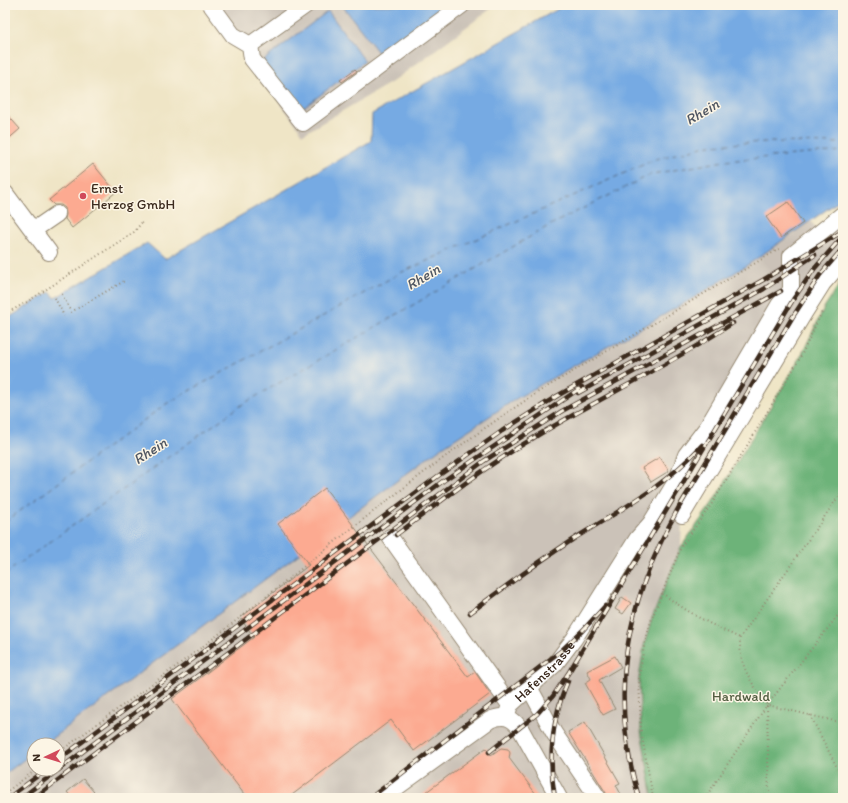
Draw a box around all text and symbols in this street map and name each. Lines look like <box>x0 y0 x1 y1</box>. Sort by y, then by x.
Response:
water label: Rhein <box>682 95 722 129</box>
place label: Ernst Herzog GmbH <box>91 180 175 213</box>
marker: Ernst Herzog GmbH <box>78 191 88 201</box>
water label: Rhein <box>403 260 443 294</box>
water label: Rhein <box>130 434 170 468</box>
street label: Hafenstrasse <box>511 637 579 706</box>
park label: Hardwald <box>712 688 770 705</box>
north arrow <box>26 737 66 777</box>
text: N <box>30 753 43 762</box>

